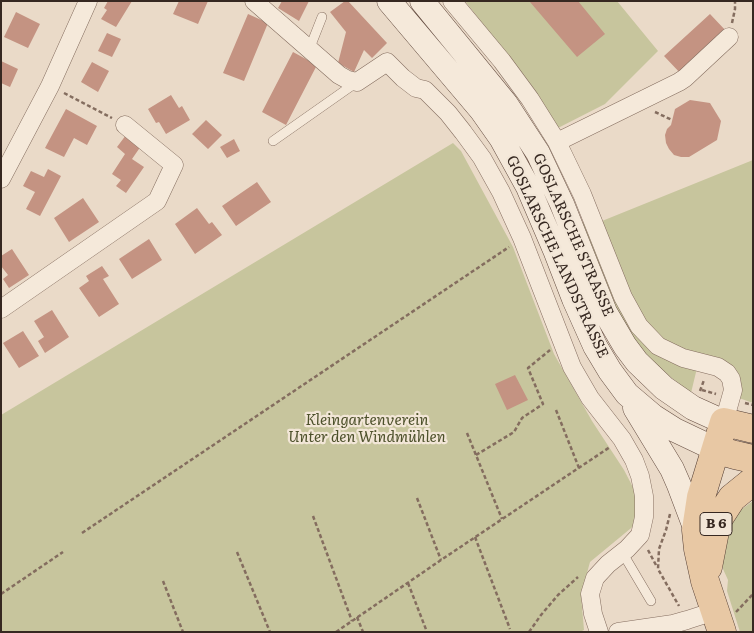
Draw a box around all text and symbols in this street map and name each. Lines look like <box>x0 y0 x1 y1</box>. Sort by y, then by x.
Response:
street label: GOSLARSCHE STRASSE <box>529 151 617 319</box>
street label: GOSLARSCHE LANDSTRASSE <box>502 153 612 361</box>
park label: Kleingartenverein Unter den Windmühlen <box>288 412 446 447</box>
road number: B 6 <box>700 512 732 536</box>

